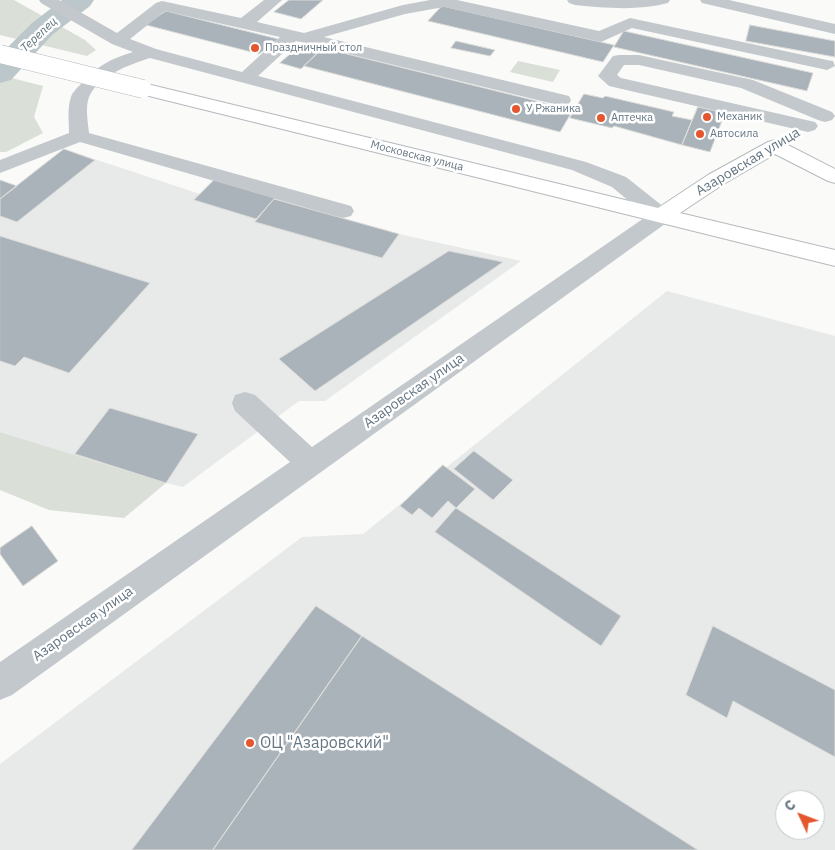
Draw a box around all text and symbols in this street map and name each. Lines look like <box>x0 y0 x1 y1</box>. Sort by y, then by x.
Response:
water label: Терепец <box>18 14 60 56</box>
place label: Праздничный стол <box>265 41 362 55</box>
marker: Праздничный стол <box>249 42 261 54</box>
place label: У Ржаника <box>526 102 581 116</box>
marker: У Ржаника <box>510 103 522 115</box>
place label: Механик <box>717 110 762 124</box>
place label: Аптечка <box>611 111 653 125</box>
marker: Механик <box>701 111 713 123</box>
marker: Аптечка <box>595 112 607 124</box>
street label: Азаровская улица <box>693 124 803 200</box>
place label: Автосила <box>710 127 758 141</box>
marker: Автосила <box>694 128 706 140</box>
street label: Московская улица <box>369 138 465 174</box>
street label: Азаровская улица <box>361 350 467 432</box>
street label: Азаровская улица <box>30 583 136 665</box>
place label: ОЦ "Азаровский" <box>260 733 389 753</box>
marker: ОЦ "Азаровский" <box>244 737 256 749</box>
north arrow <box>775 790 825 840</box>
text: С <box>780 796 799 815</box>

